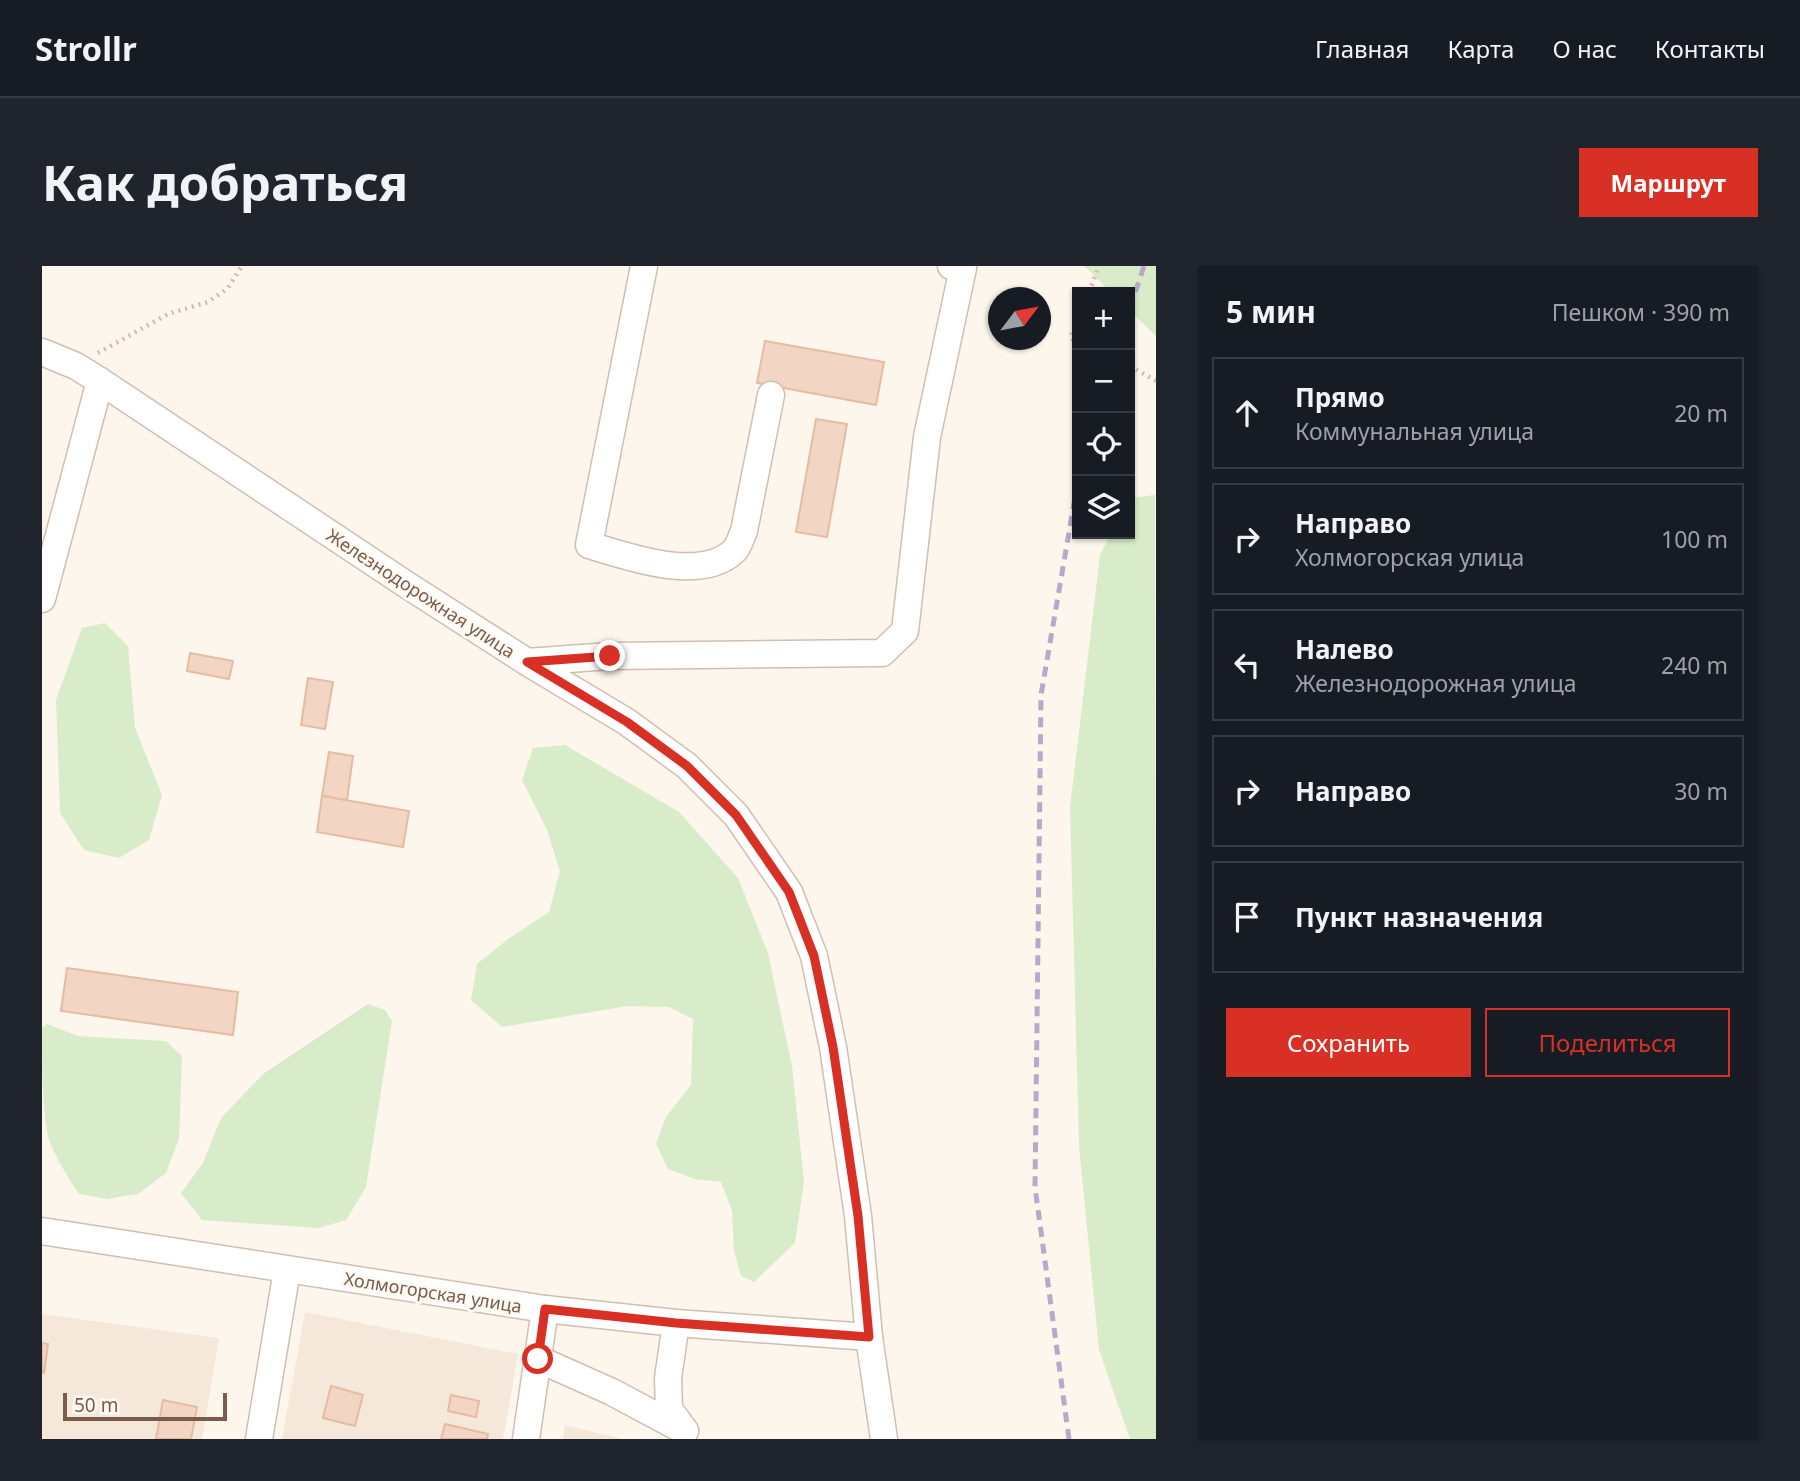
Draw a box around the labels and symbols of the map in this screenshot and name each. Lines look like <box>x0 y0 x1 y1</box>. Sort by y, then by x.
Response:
north arrow <box>988 287 1051 350</box>
street label: Железнодорожная улица <box>322 523 520 663</box>
route end <box>594 640 625 671</box>
street label: Холмогорская улица <box>342 1266 524 1318</box>
route start <box>522 1343 553 1374</box>
scale bar <box>63 1390 228 1422</box>

